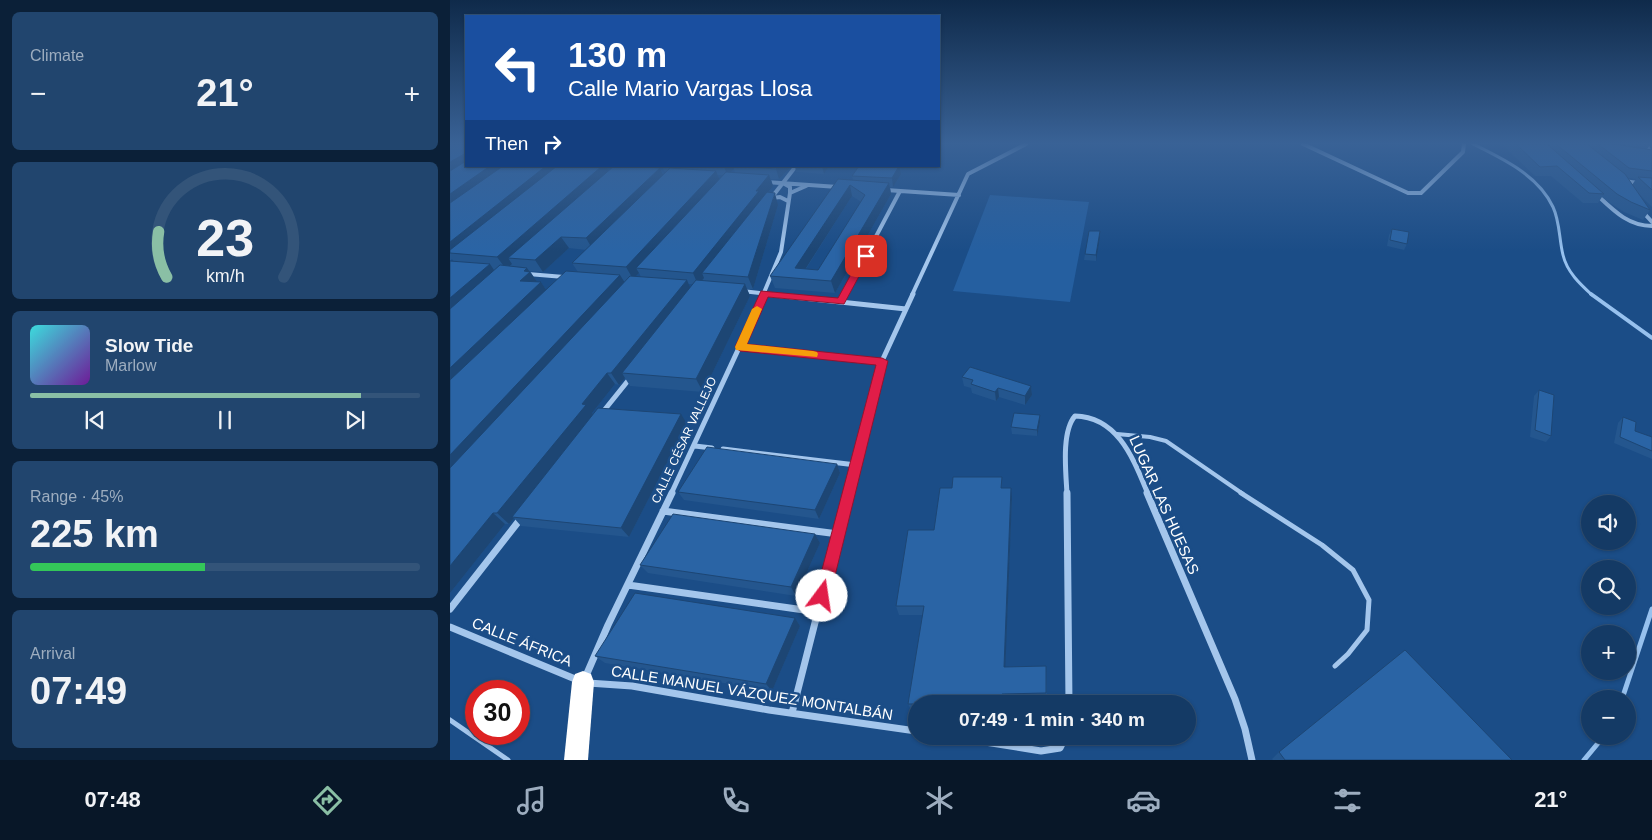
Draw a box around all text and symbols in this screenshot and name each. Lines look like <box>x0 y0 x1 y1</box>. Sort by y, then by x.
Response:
icon: left <box>485 35 550 100</box>
text: 130 m <box>568 35 667 74</box>
text: Climate <box>30 47 84 64</box>
text: 21° <box>196 72 254 114</box>
text: Calle Mario Vargas Llosa <box>568 76 812 101</box>
text: − <box>30 78 46 109</box>
text: + <box>404 78 420 109</box>
icon: right <box>538 130 566 158</box>
text: Then <box>485 133 528 154</box>
text: 23 <box>196 209 254 267</box>
pin <box>845 235 887 277</box>
icon: arrive <box>852 242 880 270</box>
text: km/h <box>206 266 244 286</box>
text: Slow Tide <box>105 335 193 356</box>
text: Marlow <box>105 357 157 374</box>
street label: CALLE CÉSAR VALLEJO <box>648 374 719 505</box>
icon: previous <box>81 406 109 434</box>
icon: pause <box>211 406 239 434</box>
icon: next <box>341 406 369 434</box>
street label: LUGAR LAS HUESAS <box>1126 433 1203 577</box>
text: Range · 45% <box>30 488 123 505</box>
map controls <box>1581 495 1636 745</box>
button: sound <box>1581 495 1636 550</box>
text: 225 km <box>30 513 159 555</box>
button: search <box>1581 560 1636 615</box>
position arrow <box>795 569 847 621</box>
street label: CALLE ÁFRICA <box>470 614 575 669</box>
button: + <box>1581 625 1636 680</box>
text: Arrival <box>30 645 75 662</box>
street label: CALLE MANUEL VÁZQUEZ MONTALBÁN <box>610 662 894 723</box>
text: 07:49 <box>30 670 127 712</box>
speed limit sign: 30 <box>465 680 530 745</box>
button: − <box>1581 690 1636 745</box>
text: 07:49 · 1 min · 340 m <box>959 709 1145 730</box>
icon: directions <box>310 783 345 818</box>
icon: music <box>514 783 549 818</box>
icon: phone <box>718 783 753 818</box>
icon: climate <box>922 783 957 818</box>
icon: car <box>1126 783 1161 818</box>
icon: filters <box>1330 783 1365 818</box>
text: 07:48 <box>85 787 141 812</box>
text: 21° <box>1534 787 1567 812</box>

